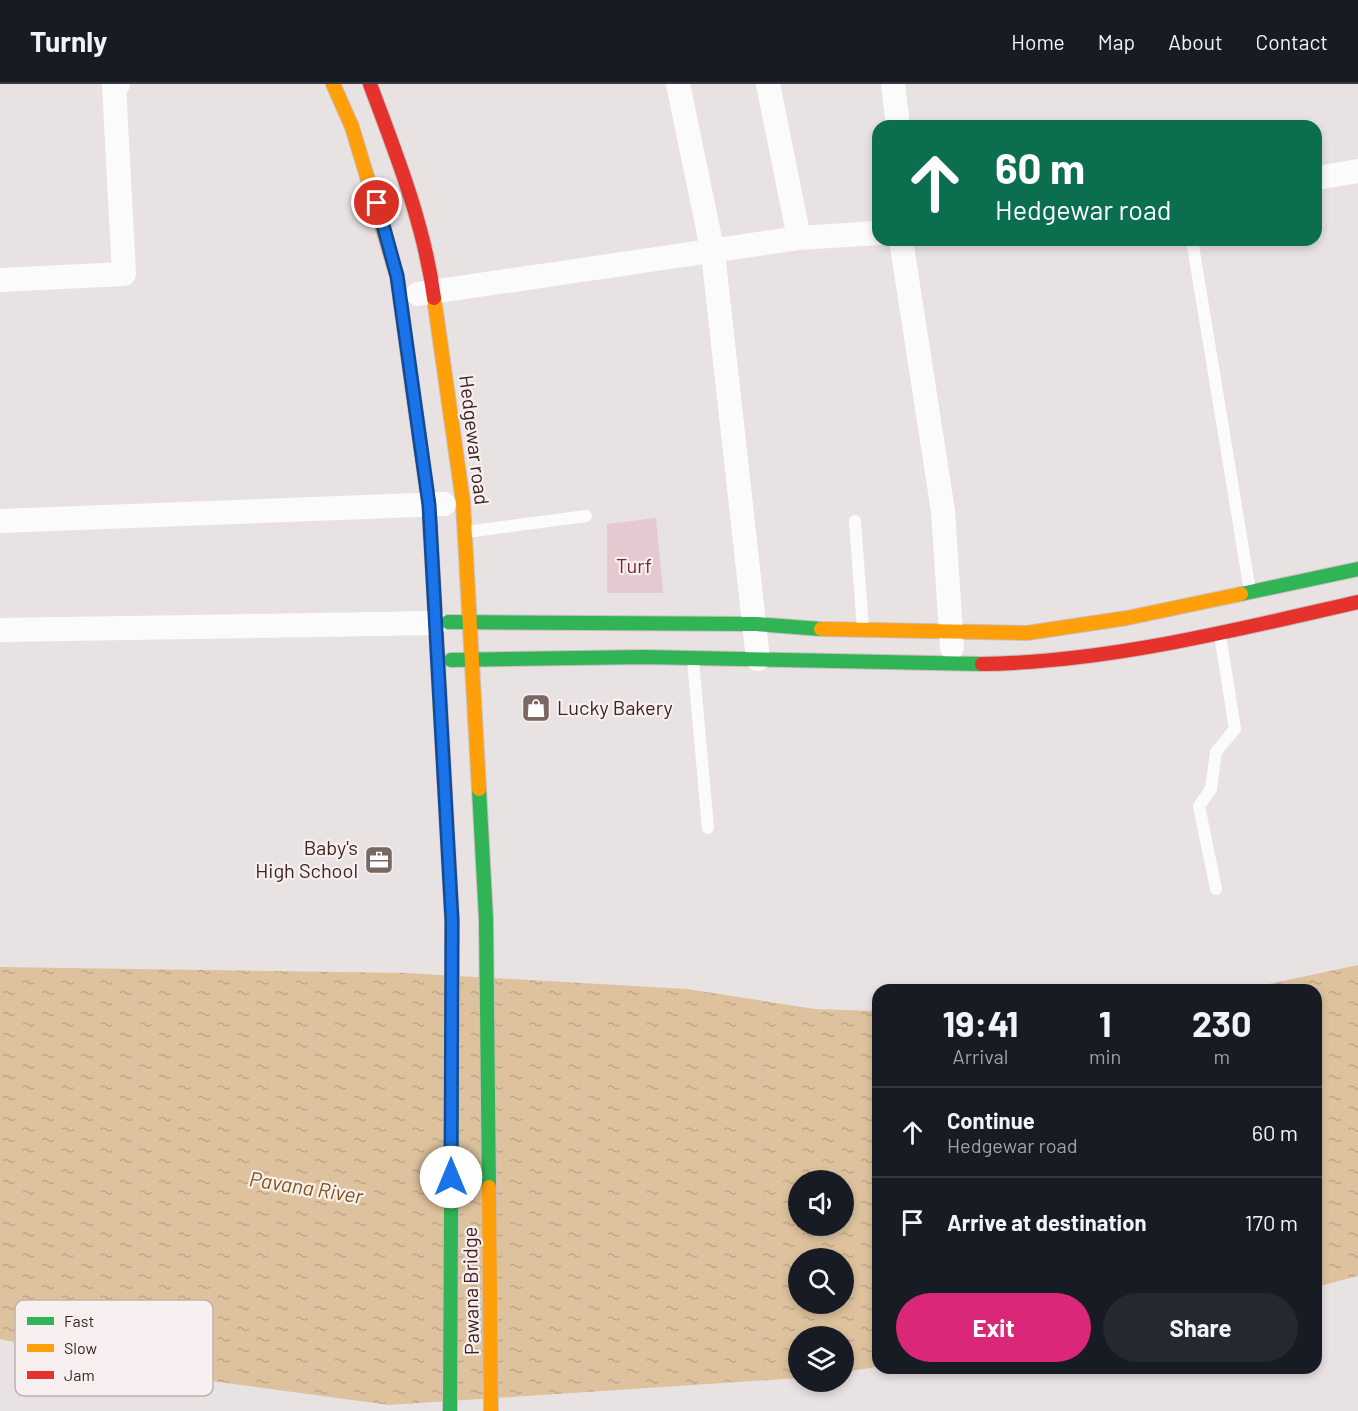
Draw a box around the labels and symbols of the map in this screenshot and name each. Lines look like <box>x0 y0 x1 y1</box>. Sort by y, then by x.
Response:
pin <box>351 177 402 228</box>
street label: Hedgewar road <box>455 374 495 506</box>
park label: Turf <box>616 553 652 577</box>
shop icon: Lucky Bakery <box>520 692 552 724</box>
place label: Lucky Bakery <box>557 695 673 719</box>
place label: Baby's High School <box>255 835 358 882</box>
office icon: Baby's High School <box>363 844 395 876</box>
position arrow <box>419 1145 483 1209</box>
water label: Pavana River <box>248 1165 365 1208</box>
street label: Pawana Bridge <box>457 1227 483 1355</box>
legend <box>15 1300 213 1396</box>
text: Fast <box>64 1311 94 1330</box>
text: Slow <box>64 1338 97 1357</box>
text: Jam <box>64 1365 95 1384</box>

